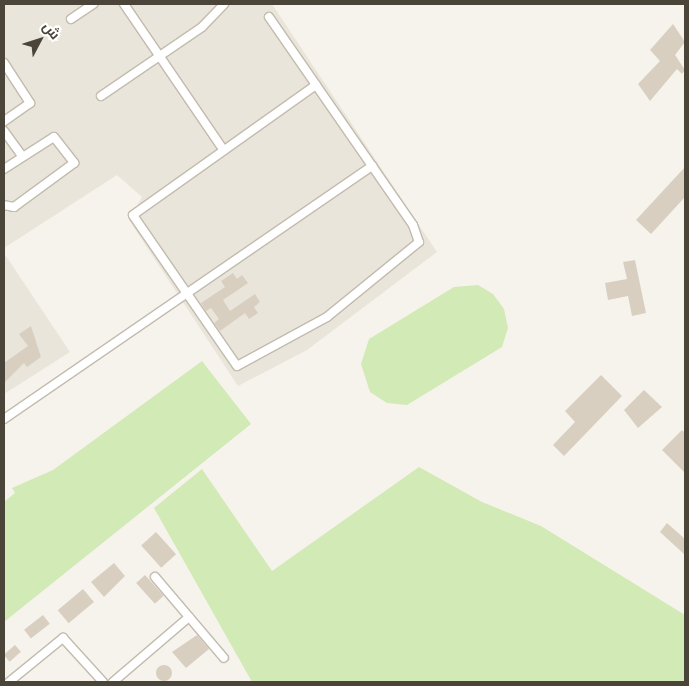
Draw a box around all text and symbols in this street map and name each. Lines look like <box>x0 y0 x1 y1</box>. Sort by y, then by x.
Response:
north arrow <box>15 15 65 65</box>
text: ش <box>39 18 64 43</box>

